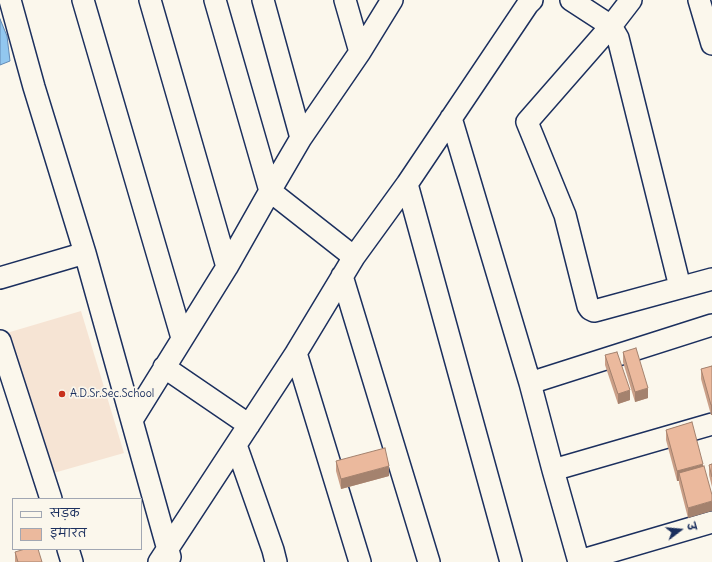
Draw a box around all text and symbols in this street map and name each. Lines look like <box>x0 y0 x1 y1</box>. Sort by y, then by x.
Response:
place label: A.D.Sr.Sec.School <box>70 387 154 401</box>
marker: A.D.Sr.Sec.School <box>57 389 67 399</box>
legend <box>12 498 142 550</box>
text: सड़क <box>50 505 80 520</box>
north arrow <box>660 510 700 550</box>
text: उ <box>684 521 699 532</box>
text: इमारत <box>50 525 87 540</box>

